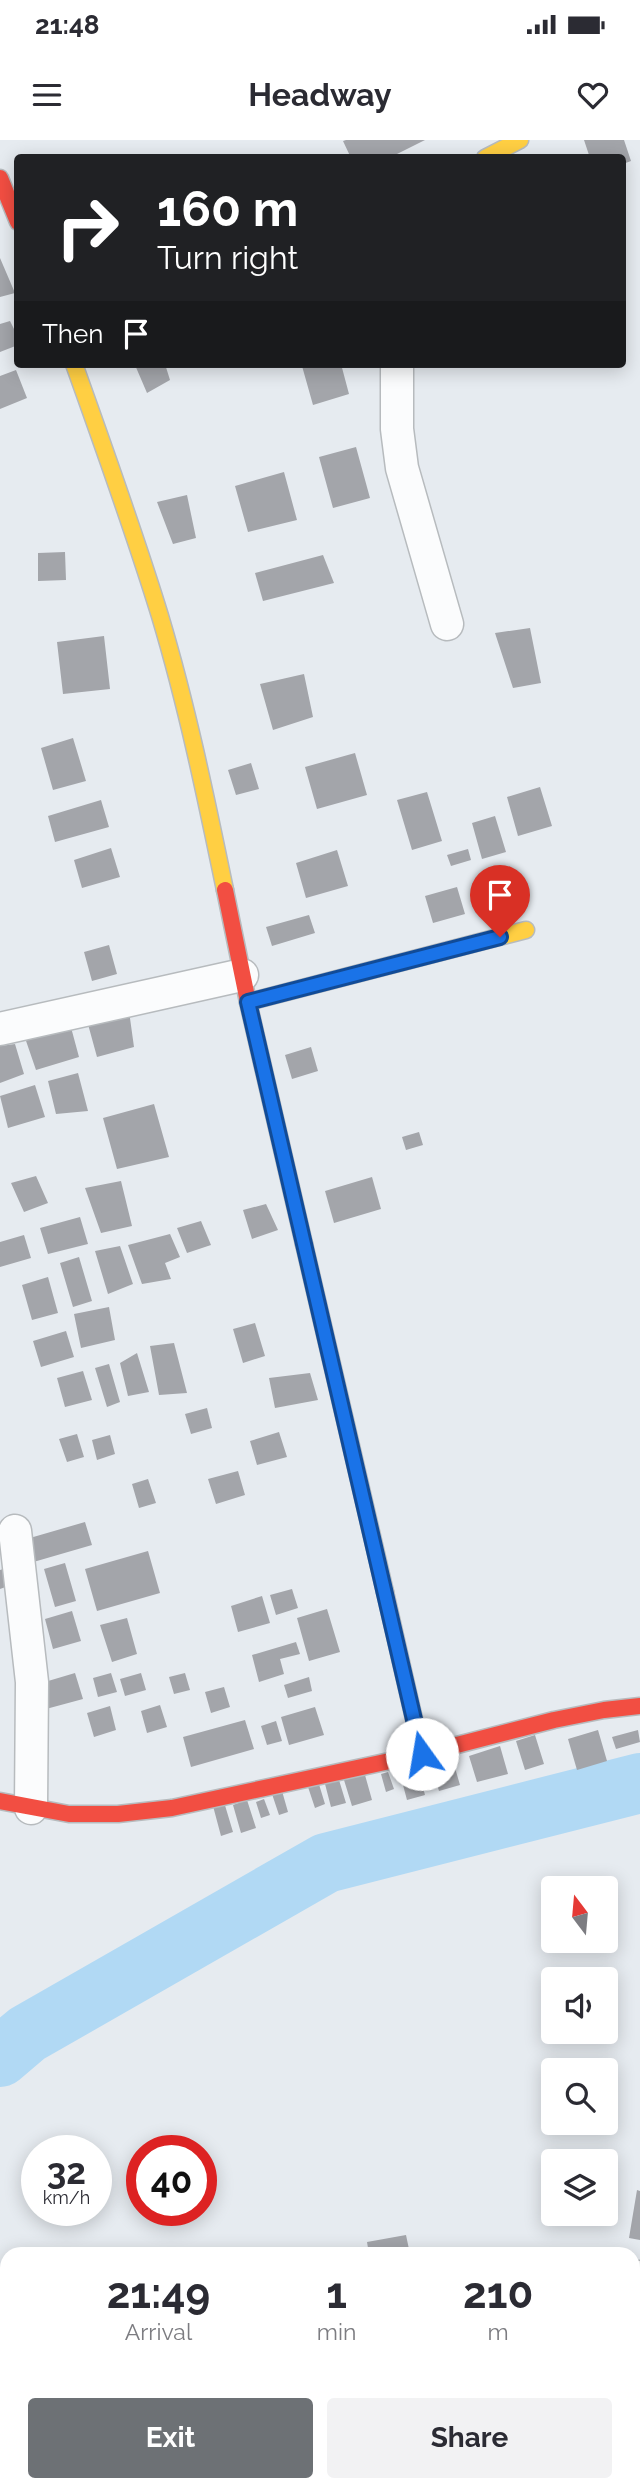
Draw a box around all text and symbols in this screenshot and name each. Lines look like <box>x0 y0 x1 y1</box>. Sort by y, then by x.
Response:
text: 21:48 <box>35 10 99 40</box>
icon: menu <box>28 76 66 114</box>
text: Headway <box>248 76 392 113</box>
icon: heart <box>574 76 612 114</box>
text: 160 m <box>157 180 298 237</box>
icon: right <box>42 182 133 273</box>
text: Turn right <box>157 239 298 276</box>
icon: arrive <box>117 315 155 353</box>
text: Then <box>42 319 103 349</box>
pin <box>470 865 530 937</box>
icon: arrive <box>481 876 519 914</box>
position arrow <box>385 1717 459 1791</box>
north arrow <box>541 1876 618 1953</box>
map controls <box>541 1876 618 2226</box>
button: sound <box>541 1967 618 2044</box>
button: search <box>541 2058 618 2135</box>
speed limit sign: 40 <box>126 2135 217 2226</box>
button: layers <box>541 2149 618 2226</box>
text: 32 <box>47 2151 86 2192</box>
text: km/h <box>43 2187 90 2208</box>
text: 21:49 <box>107 2269 210 2318</box>
text: 1 <box>326 2269 347 2318</box>
text: 210 <box>463 2269 533 2318</box>
text: Arrival <box>125 2318 192 2345</box>
text: min <box>317 2318 356 2345</box>
text: m <box>488 2318 509 2345</box>
button: Exit <box>28 2398 313 2478</box>
button: Share <box>327 2398 612 2478</box>

